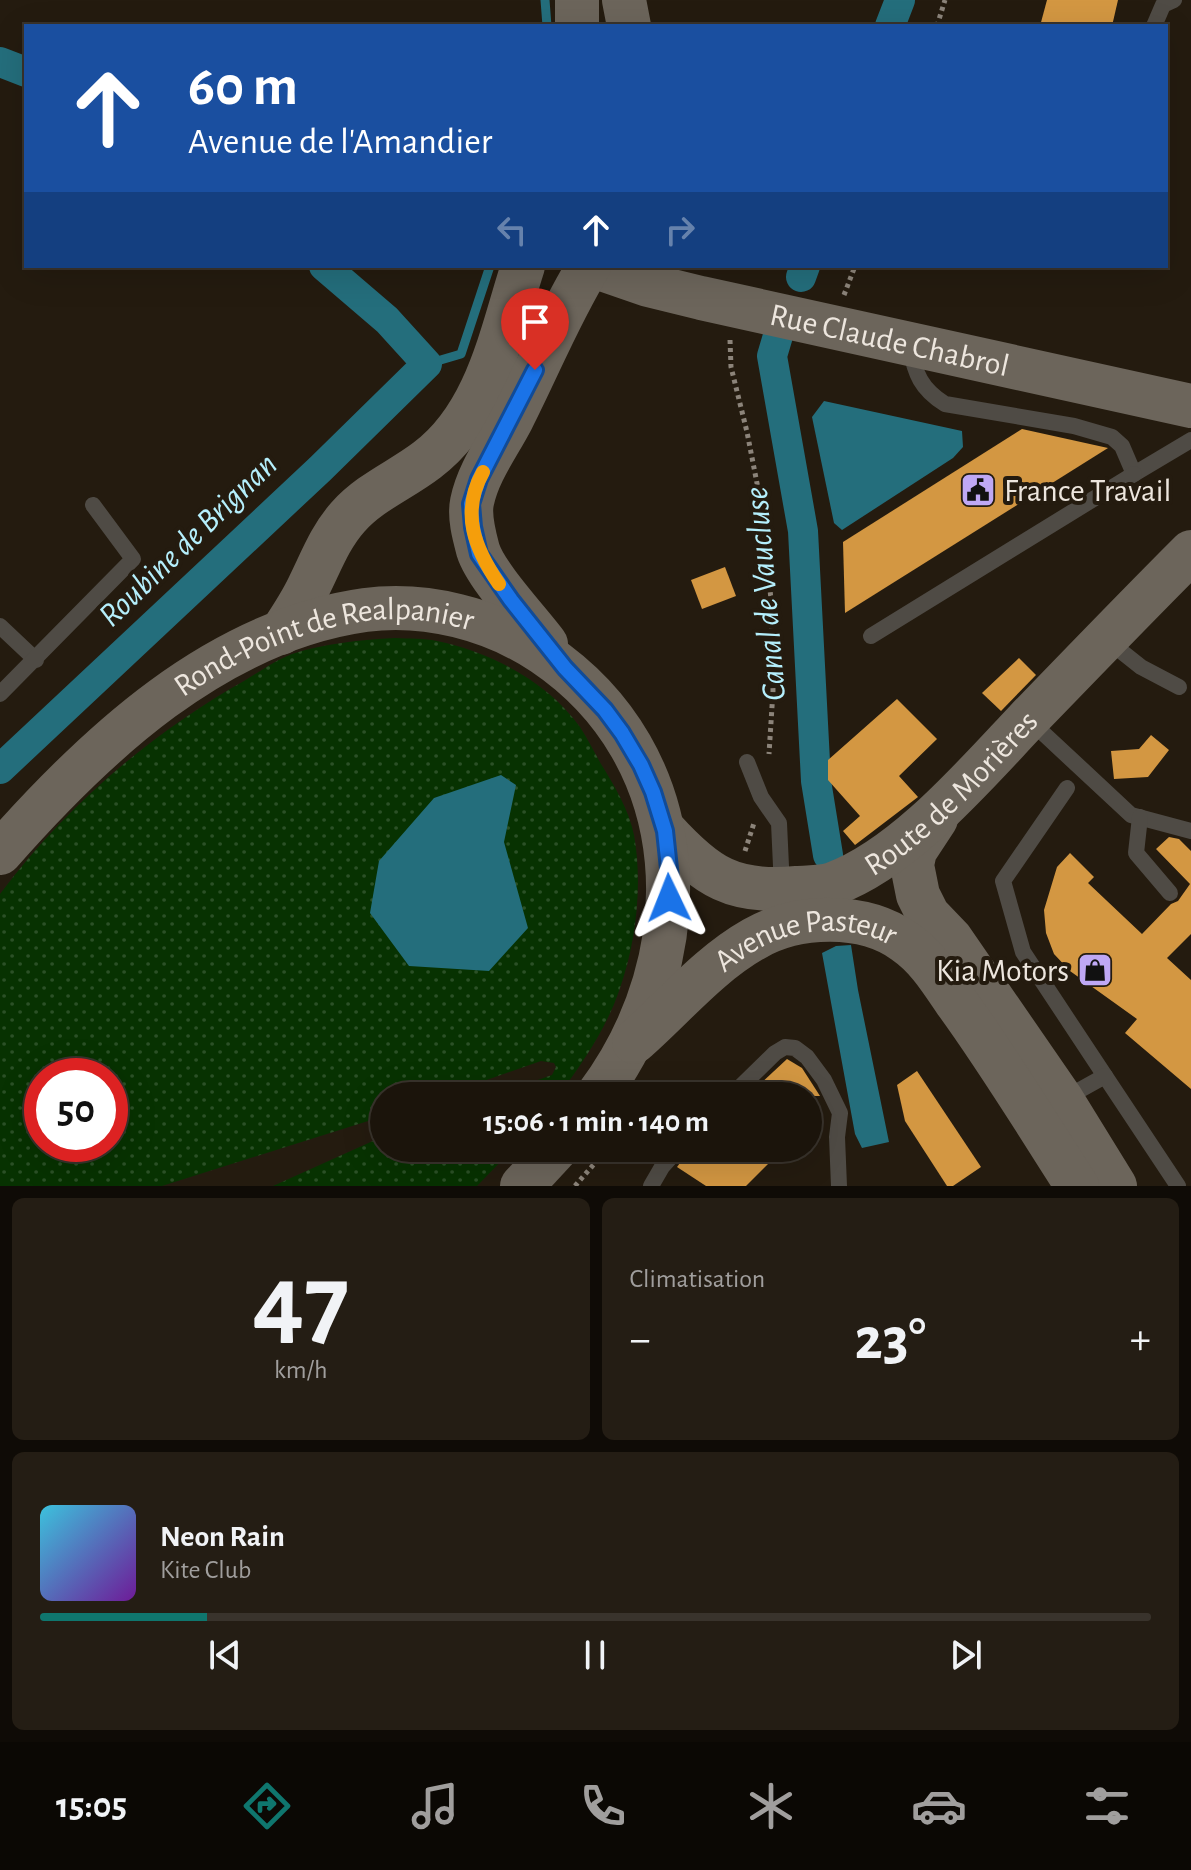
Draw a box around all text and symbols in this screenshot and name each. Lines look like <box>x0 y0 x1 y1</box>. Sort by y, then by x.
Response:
icon: ahead <box>56 56 160 160</box>
text: 60 m <box>188 59 298 115</box>
text: Avenue de l'Amandier <box>188 124 492 160</box>
icon: left <box>490 208 534 252</box>
icon: ahead <box>574 208 618 252</box>
icon: right <box>658 208 702 252</box>
pin <box>501 288 569 370</box>
street label: Rue Claude Chabrol <box>767 299 1012 382</box>
icon: arrive <box>513 300 557 344</box>
water label: Roubine de Brignan <box>93 447 284 634</box>
public building icon: France Travail <box>959 471 997 509</box>
place label: France Travail <box>1004 475 1172 507</box>
water label: Canal de Vaucluse <box>740 485 792 702</box>
street label: Rond-Point de Realpanier <box>168 593 479 702</box>
street label: Route de Morières <box>859 705 1044 882</box>
position arrow <box>627 856 711 940</box>
street label: Avenue Pasteur <box>708 905 903 978</box>
shop icon: Kia Motors <box>1076 951 1114 989</box>
place label: Kia Motors <box>936 955 1069 987</box>
speed limit sign: 50 <box>24 1058 128 1162</box>
text: 15:06 · 1 min · 140 m <box>483 1107 709 1137</box>
text: 47 <box>252 1251 349 1355</box>
text: Climatisation <box>630 1266 765 1292</box>
text: 23° <box>854 1310 926 1370</box>
text: − <box>630 1318 651 1362</box>
text: + <box>1130 1318 1151 1362</box>
text: km/h <box>274 1357 328 1383</box>
text: Neon Rain <box>160 1522 285 1552</box>
text: Kite Club <box>160 1557 251 1583</box>
icon: previous <box>203 1633 247 1677</box>
icon: pause <box>573 1633 617 1677</box>
icon: next <box>944 1633 988 1677</box>
icon: directions <box>239 1778 295 1834</box>
icon: music <box>407 1778 463 1834</box>
icon: phone <box>575 1778 631 1834</box>
icon: climate <box>743 1778 799 1834</box>
icon: car <box>911 1778 967 1834</box>
icon: filters <box>1079 1778 1135 1834</box>
text: 15:05 <box>56 1788 127 1824</box>

